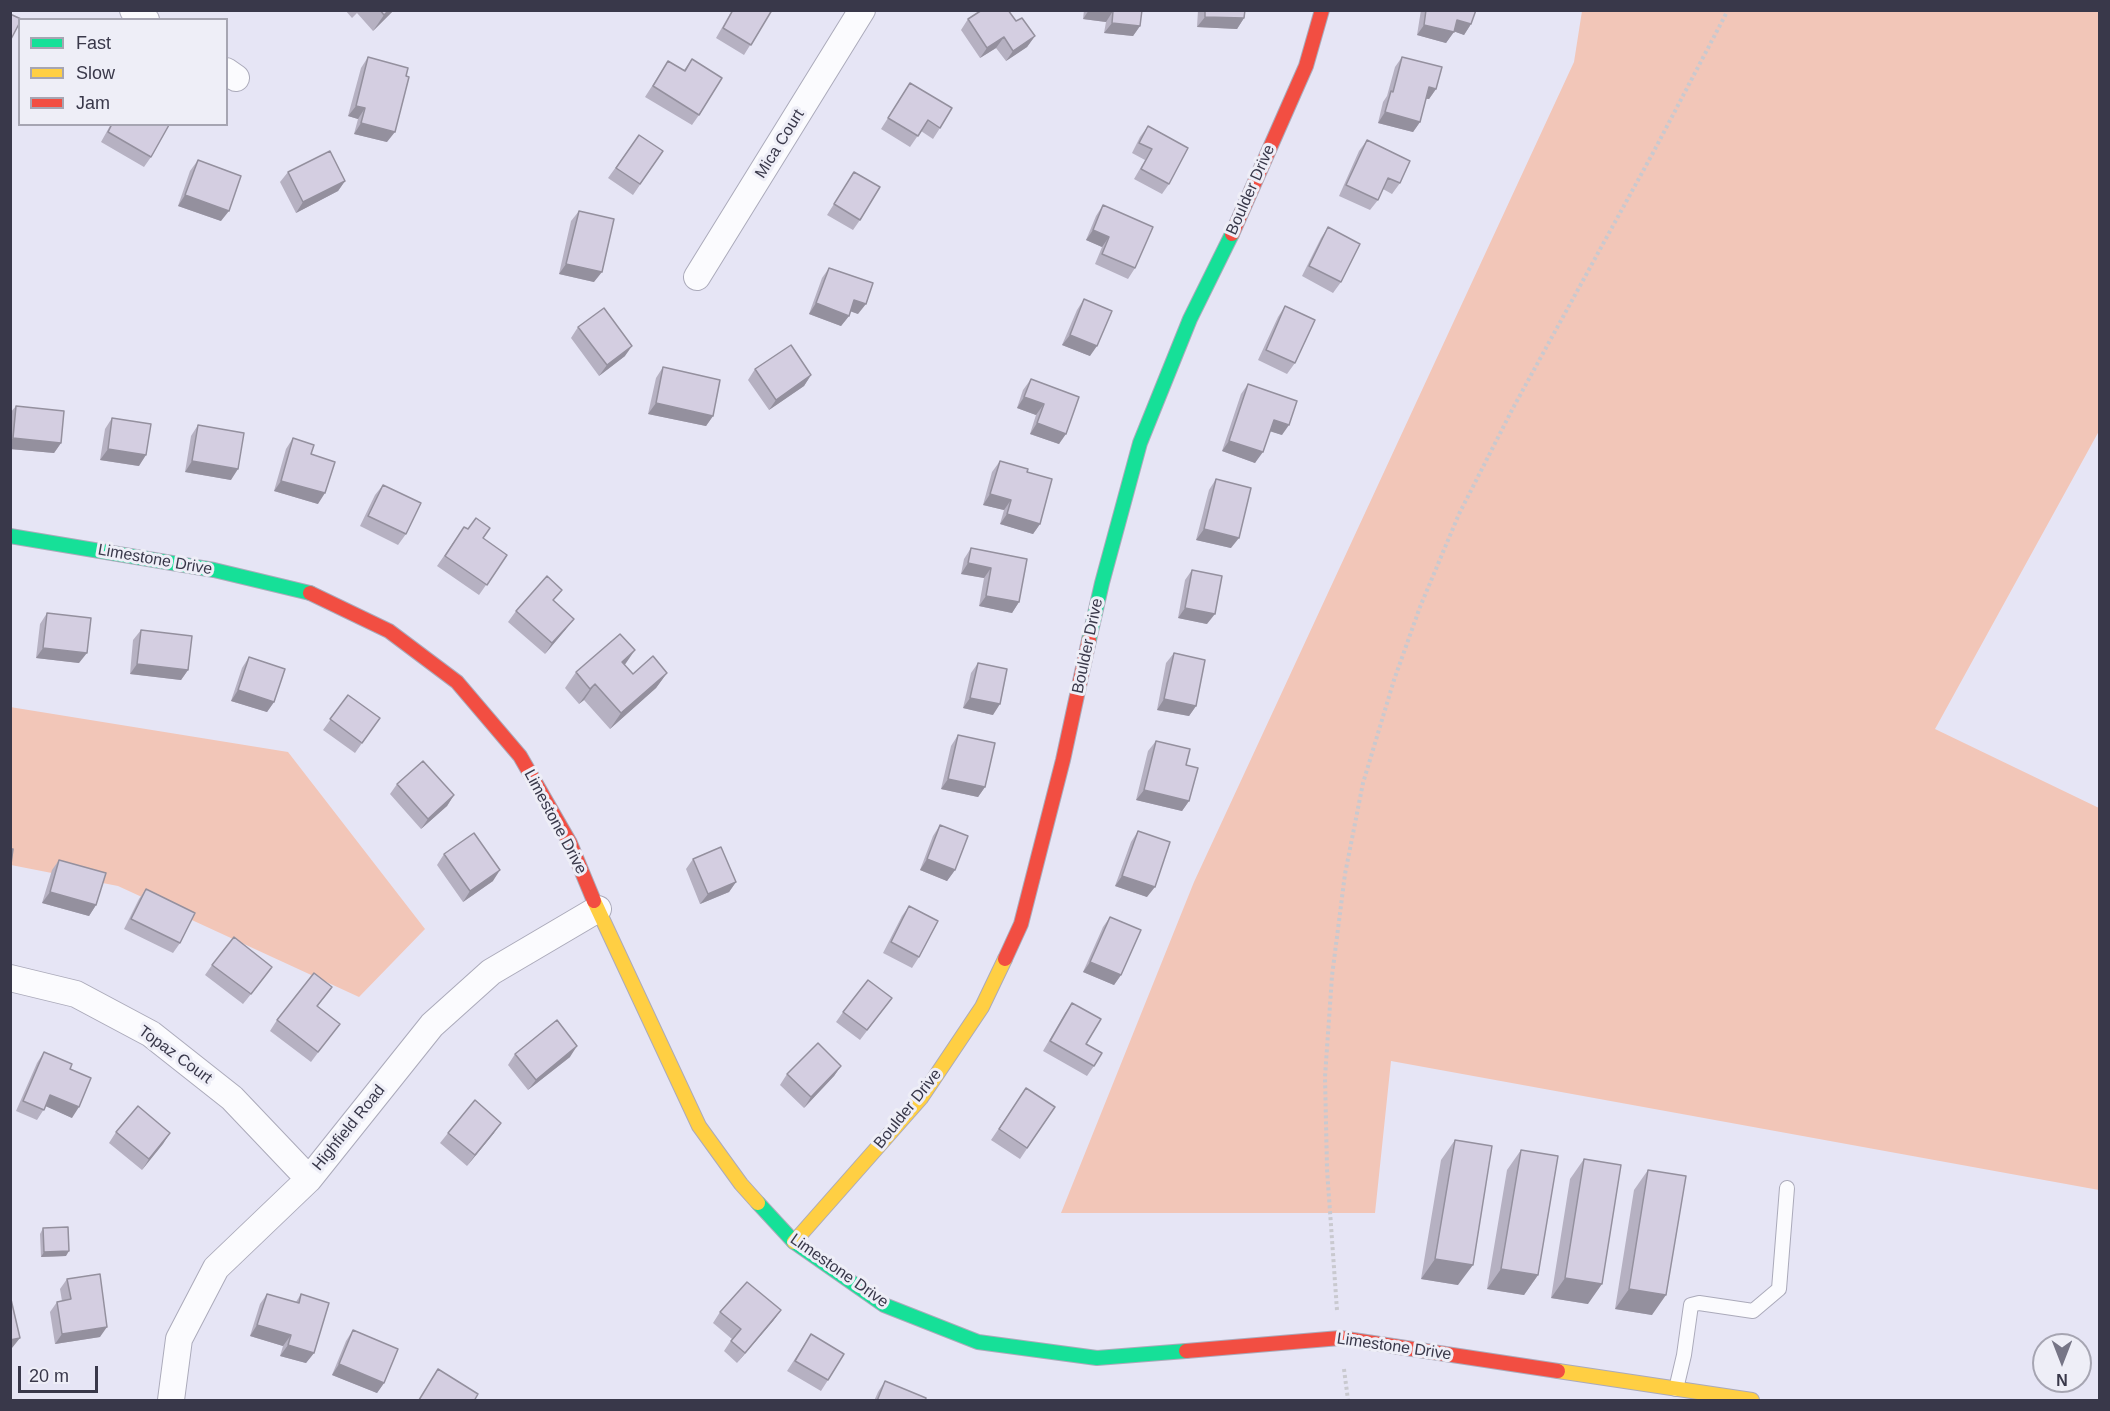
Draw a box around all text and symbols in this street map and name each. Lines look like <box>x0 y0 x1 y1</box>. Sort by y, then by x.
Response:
legend <box>18 18 228 126</box>
text: Fast <box>76 33 111 53</box>
text: Slow <box>76 63 115 83</box>
text: Jam <box>76 93 110 113</box>
street label: Mica Court <box>751 106 809 182</box>
street label: Boulder Drive <box>1223 142 1279 238</box>
street label: Limestone Drive <box>96 541 214 579</box>
street label: Boulder Drive <box>1069 597 1107 695</box>
street label: Limestone Drive <box>519 766 591 878</box>
street label: Topaz Court <box>134 1022 216 1088</box>
street label: Boulder Drive <box>870 1065 946 1153</box>
street label: Highfield Road <box>309 1081 389 1175</box>
street label: Limestone Drive <box>786 1230 892 1312</box>
street label: Limestone Drive <box>1335 1329 1453 1365</box>
north arrow <box>2032 1333 2092 1393</box>
scale bar <box>21 1354 100 1392</box>
text: 20 m <box>29 1366 69 1386</box>
text: N <box>2056 1371 2068 1388</box>

